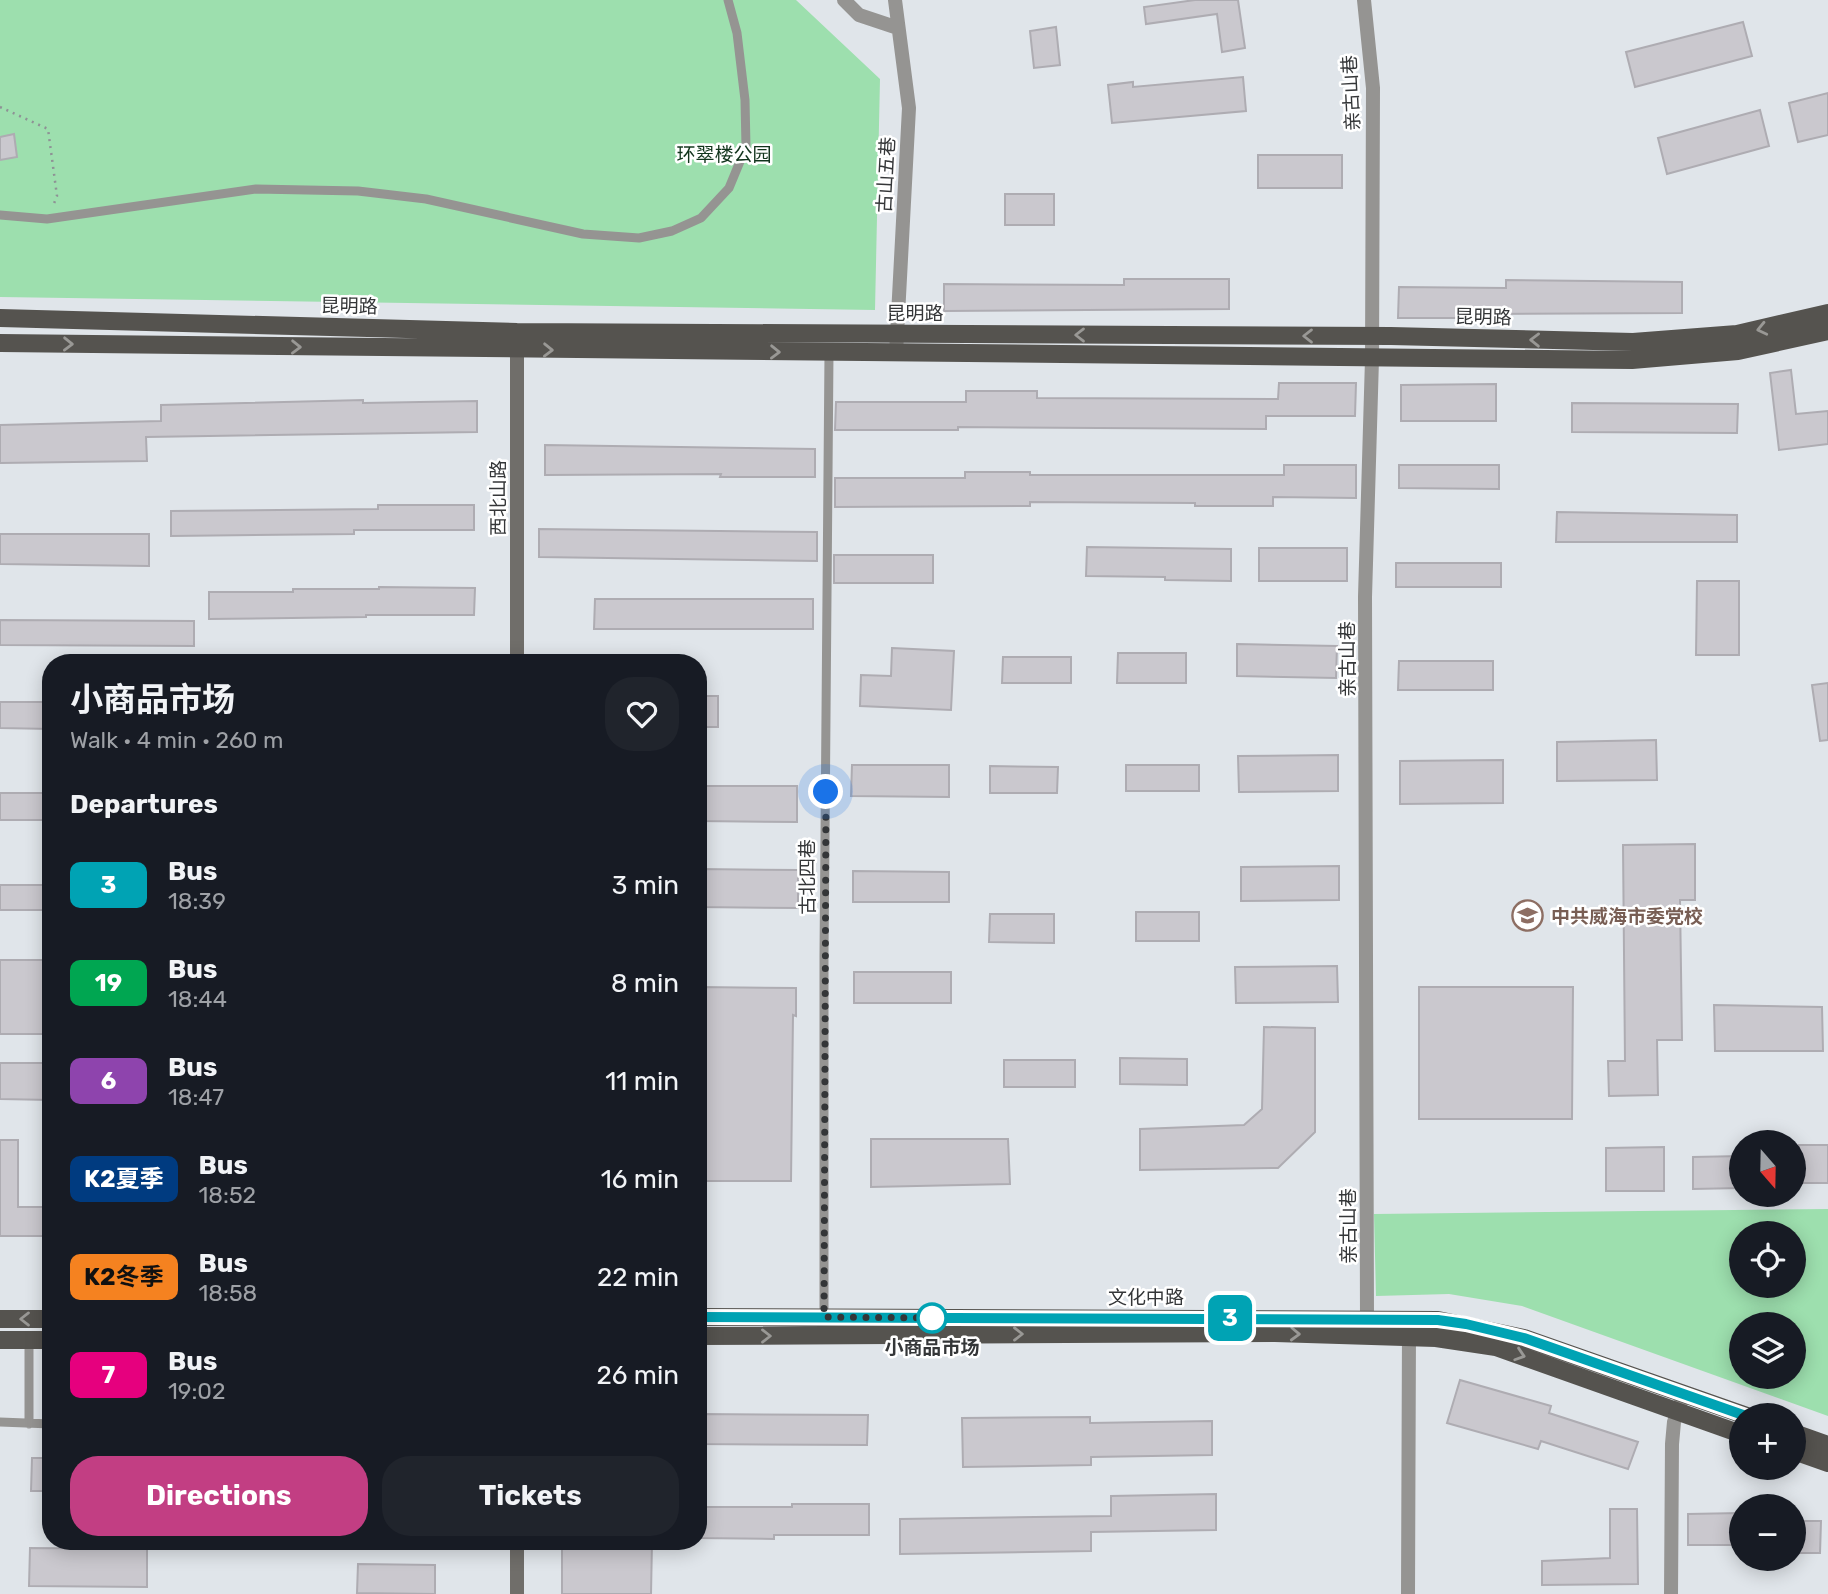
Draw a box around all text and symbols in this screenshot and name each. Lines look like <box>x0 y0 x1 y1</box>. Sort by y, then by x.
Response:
street label: 亲古山巷 <box>1338 54 1364 132</box>
street label: 古山五巷 <box>873 136 899 214</box>
park label: 环翠楼公园 <box>676 143 772 166</box>
street label: 昆明路 <box>320 294 378 318</box>
street label: 昆明路 <box>886 302 944 325</box>
street label: 昆明路 <box>1454 305 1512 329</box>
one-way arrow <box>1756 320 1768 335</box>
one-way arrow <box>1074 327 1085 343</box>
one-way arrow <box>1302 328 1312 344</box>
one-way arrow <box>1529 332 1540 347</box>
one-way arrow <box>63 336 74 352</box>
one-way arrow <box>291 339 301 355</box>
one-way arrow <box>543 342 553 358</box>
one-way arrow <box>770 344 781 360</box>
street label: 西北山路 <box>487 460 510 536</box>
street label: 亲古山巷 <box>1336 621 1359 697</box>
button: heart <box>605 677 679 751</box>
text: 小商品市场 <box>70 680 235 719</box>
text: Walk · 4 min · 260 m <box>70 726 284 754</box>
your location <box>808 774 843 809</box>
text: Departures <box>70 789 218 820</box>
street label: 古北四巷 <box>796 839 819 915</box>
text: Bus <box>168 856 217 887</box>
text: 3 min <box>612 870 679 901</box>
text: 3 <box>101 871 116 899</box>
text: 18:39 <box>168 887 226 915</box>
school or university icon: 中共威海市委党校 <box>1511 899 1545 933</box>
place label: 中共威海市委党校 <box>1551 905 1703 928</box>
text: Bus <box>168 954 217 985</box>
text: 8 min <box>611 968 679 999</box>
text: 19 <box>95 969 122 997</box>
text: 18:44 <box>168 985 227 1013</box>
text: Bus <box>168 1052 217 1083</box>
text: 11 min <box>605 1066 679 1097</box>
text: 6 <box>101 1067 116 1095</box>
text: 18:47 <box>168 1083 224 1111</box>
north arrow <box>1729 1130 1806 1208</box>
map controls <box>1729 1130 1806 1571</box>
text: Bus <box>199 1150 248 1181</box>
text: 16 min <box>601 1164 679 1195</box>
text: K2夏季 <box>84 1165 164 1193</box>
text: 18:52 <box>199 1181 256 1209</box>
street label: 亲古山巷 <box>1337 1188 1360 1264</box>
button: locate <box>1729 1221 1806 1298</box>
text: Bus <box>199 1248 248 1279</box>
text: 22 min <box>597 1262 679 1293</box>
text: K2冬季 <box>84 1263 164 1291</box>
text: 18:58 <box>199 1279 257 1307</box>
street label: 文化中路 <box>1108 1286 1184 1309</box>
line badge: 3 <box>1207 1295 1253 1341</box>
marker: 小商品市场 <box>917 1303 947 1333</box>
text: 3 <box>1222 1304 1238 1332</box>
one-way arrow <box>20 1311 30 1327</box>
button: layers <box>1729 1312 1806 1389</box>
one-way arrow <box>1014 1326 1024 1342</box>
one-way arrow <box>1290 1326 1301 1341</box>
one-way arrow <box>762 1328 772 1344</box>
place label: 小商品市场 <box>884 1336 980 1359</box>
text: Bus <box>168 1346 217 1377</box>
one-way arrow <box>1514 1347 1526 1361</box>
text: 26 min <box>597 1360 679 1391</box>
text: 7 <box>102 1361 115 1389</box>
text: 19:02 <box>168 1377 225 1405</box>
button: + <box>1729 1403 1806 1480</box>
button: Directions <box>70 1456 368 1536</box>
button: Tickets <box>382 1456 679 1536</box>
button: − <box>1729 1494 1806 1571</box>

